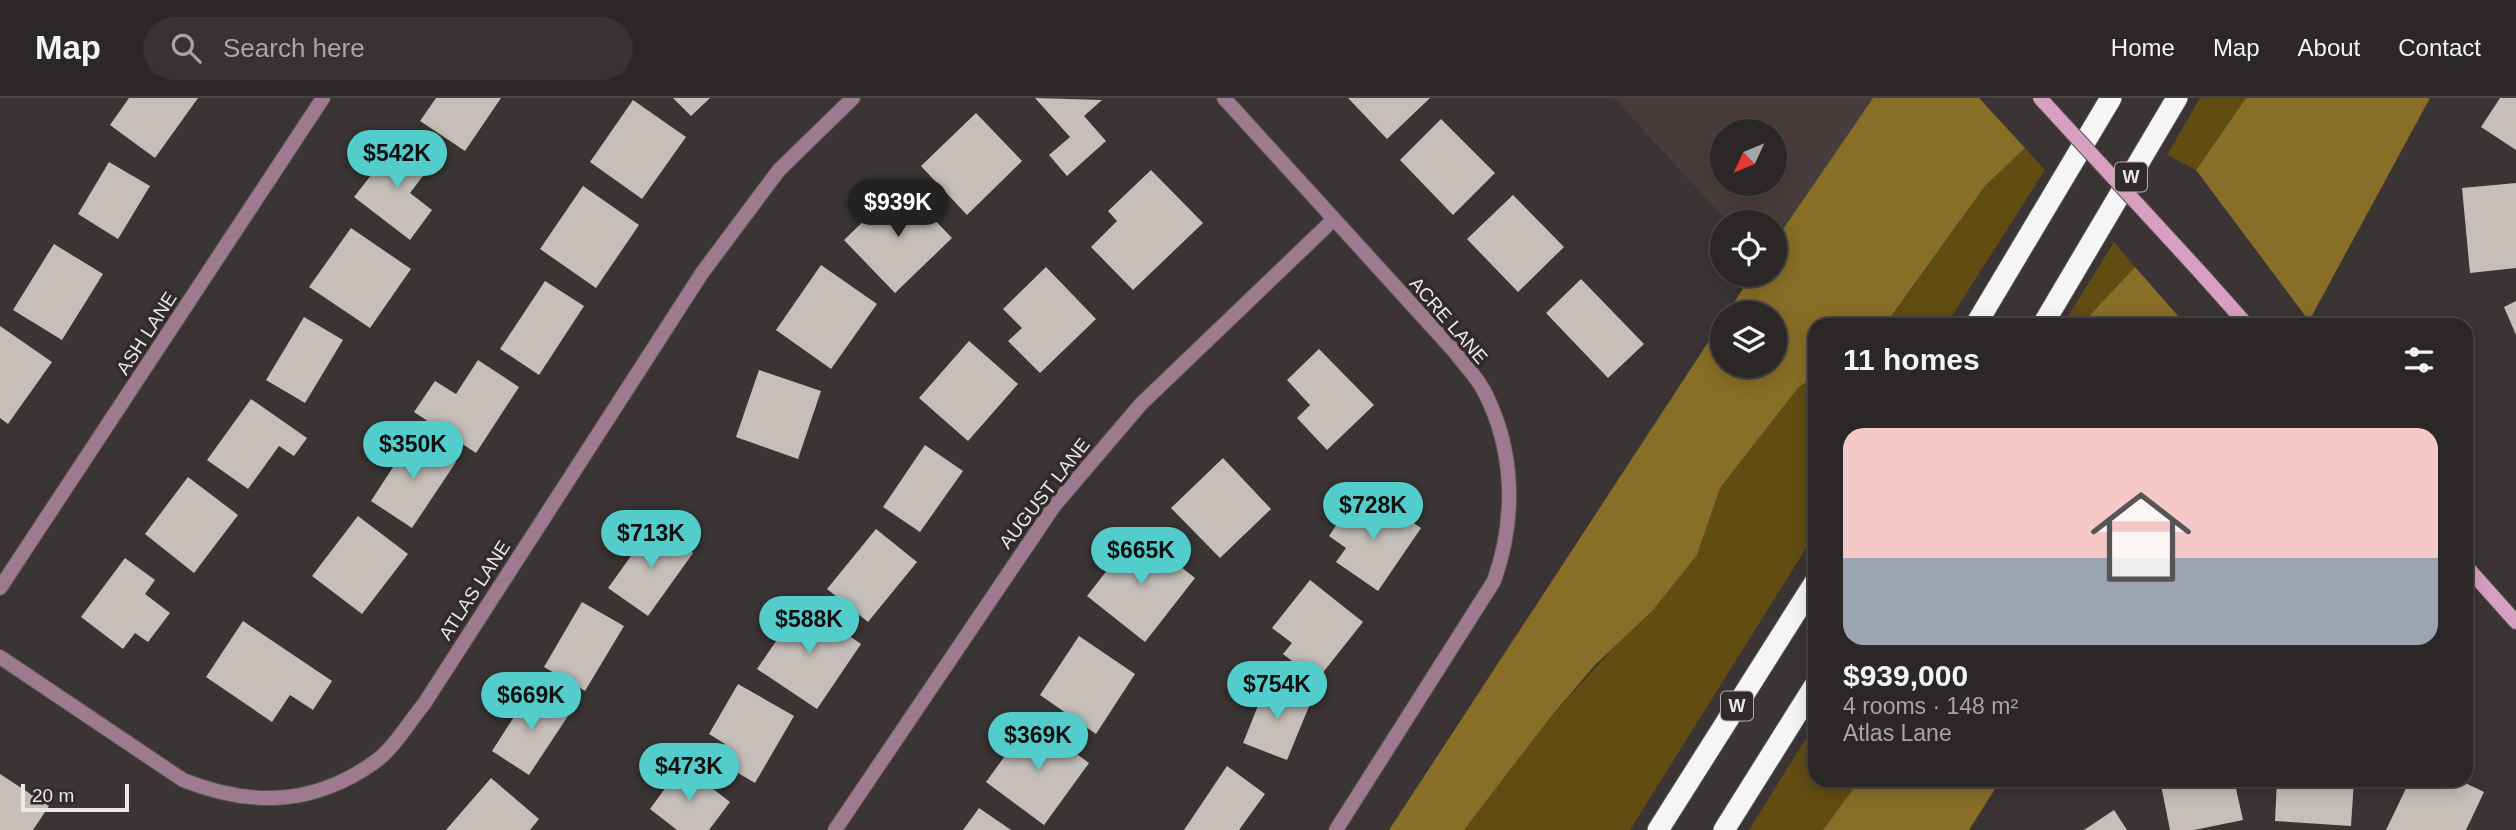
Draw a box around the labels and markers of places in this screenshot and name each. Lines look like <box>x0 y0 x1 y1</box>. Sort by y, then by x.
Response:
pin: $542K <box>348 130 446 190</box>
pin: $939K <box>849 180 947 239</box>
pin: $350K <box>364 422 462 481</box>
pin: $728K <box>1324 482 1422 542</box>
pin: $713K <box>602 510 700 570</box>
pin: $665K <box>1092 528 1190 587</box>
pin: $588K <box>760 596 858 656</box>
pin: $754K <box>1228 662 1326 721</box>
pin: $669K <box>482 672 580 732</box>
pin: $369K <box>989 712 1087 772</box>
pin: $473K <box>640 744 738 803</box>

